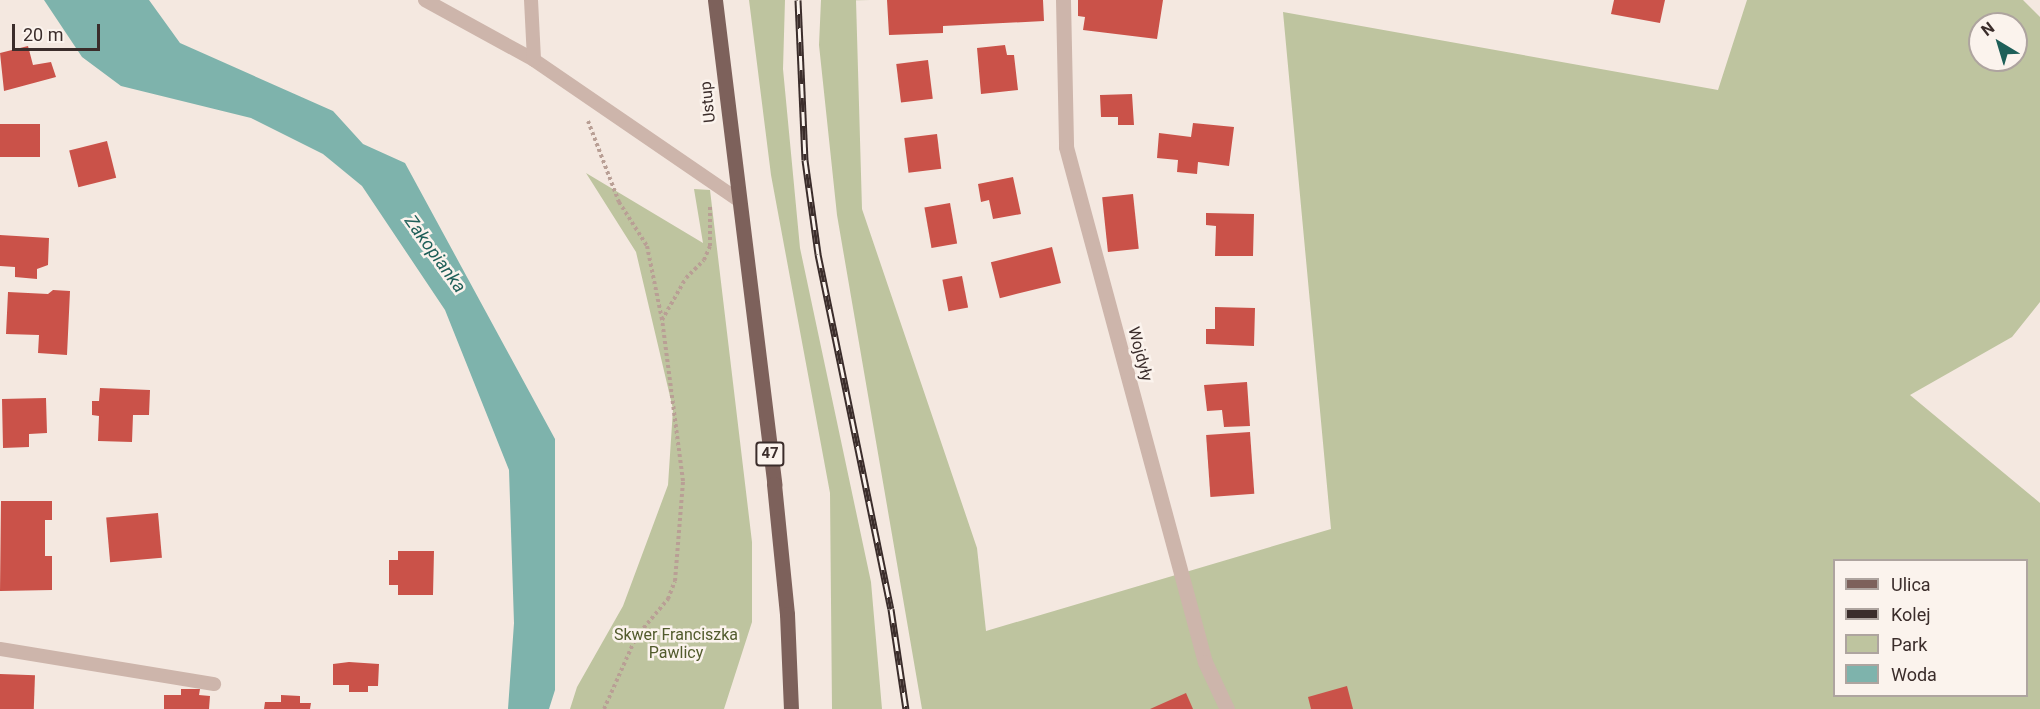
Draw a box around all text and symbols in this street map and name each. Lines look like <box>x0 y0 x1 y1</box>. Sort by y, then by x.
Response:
scale bar <box>15 12 104 50</box>
north arrow <box>1968 12 2028 72</box>
text: N <box>1978 18 1998 40</box>
text: 20 m <box>23 24 63 45</box>
street label: Ustup <box>696 80 720 124</box>
water label: Zakopianka <box>400 211 470 297</box>
street label: Wojdyły <box>1124 325 1156 383</box>
road number: 47 <box>755 442 785 466</box>
legend <box>1833 559 2028 697</box>
text: Ulica <box>1891 574 1931 595</box>
text: Kolej <box>1891 604 1931 625</box>
park label: Skwer Franciszka Pawlicy <box>614 625 738 663</box>
text: Park <box>1891 634 1927 655</box>
text: Woda <box>1891 664 1937 685</box>

